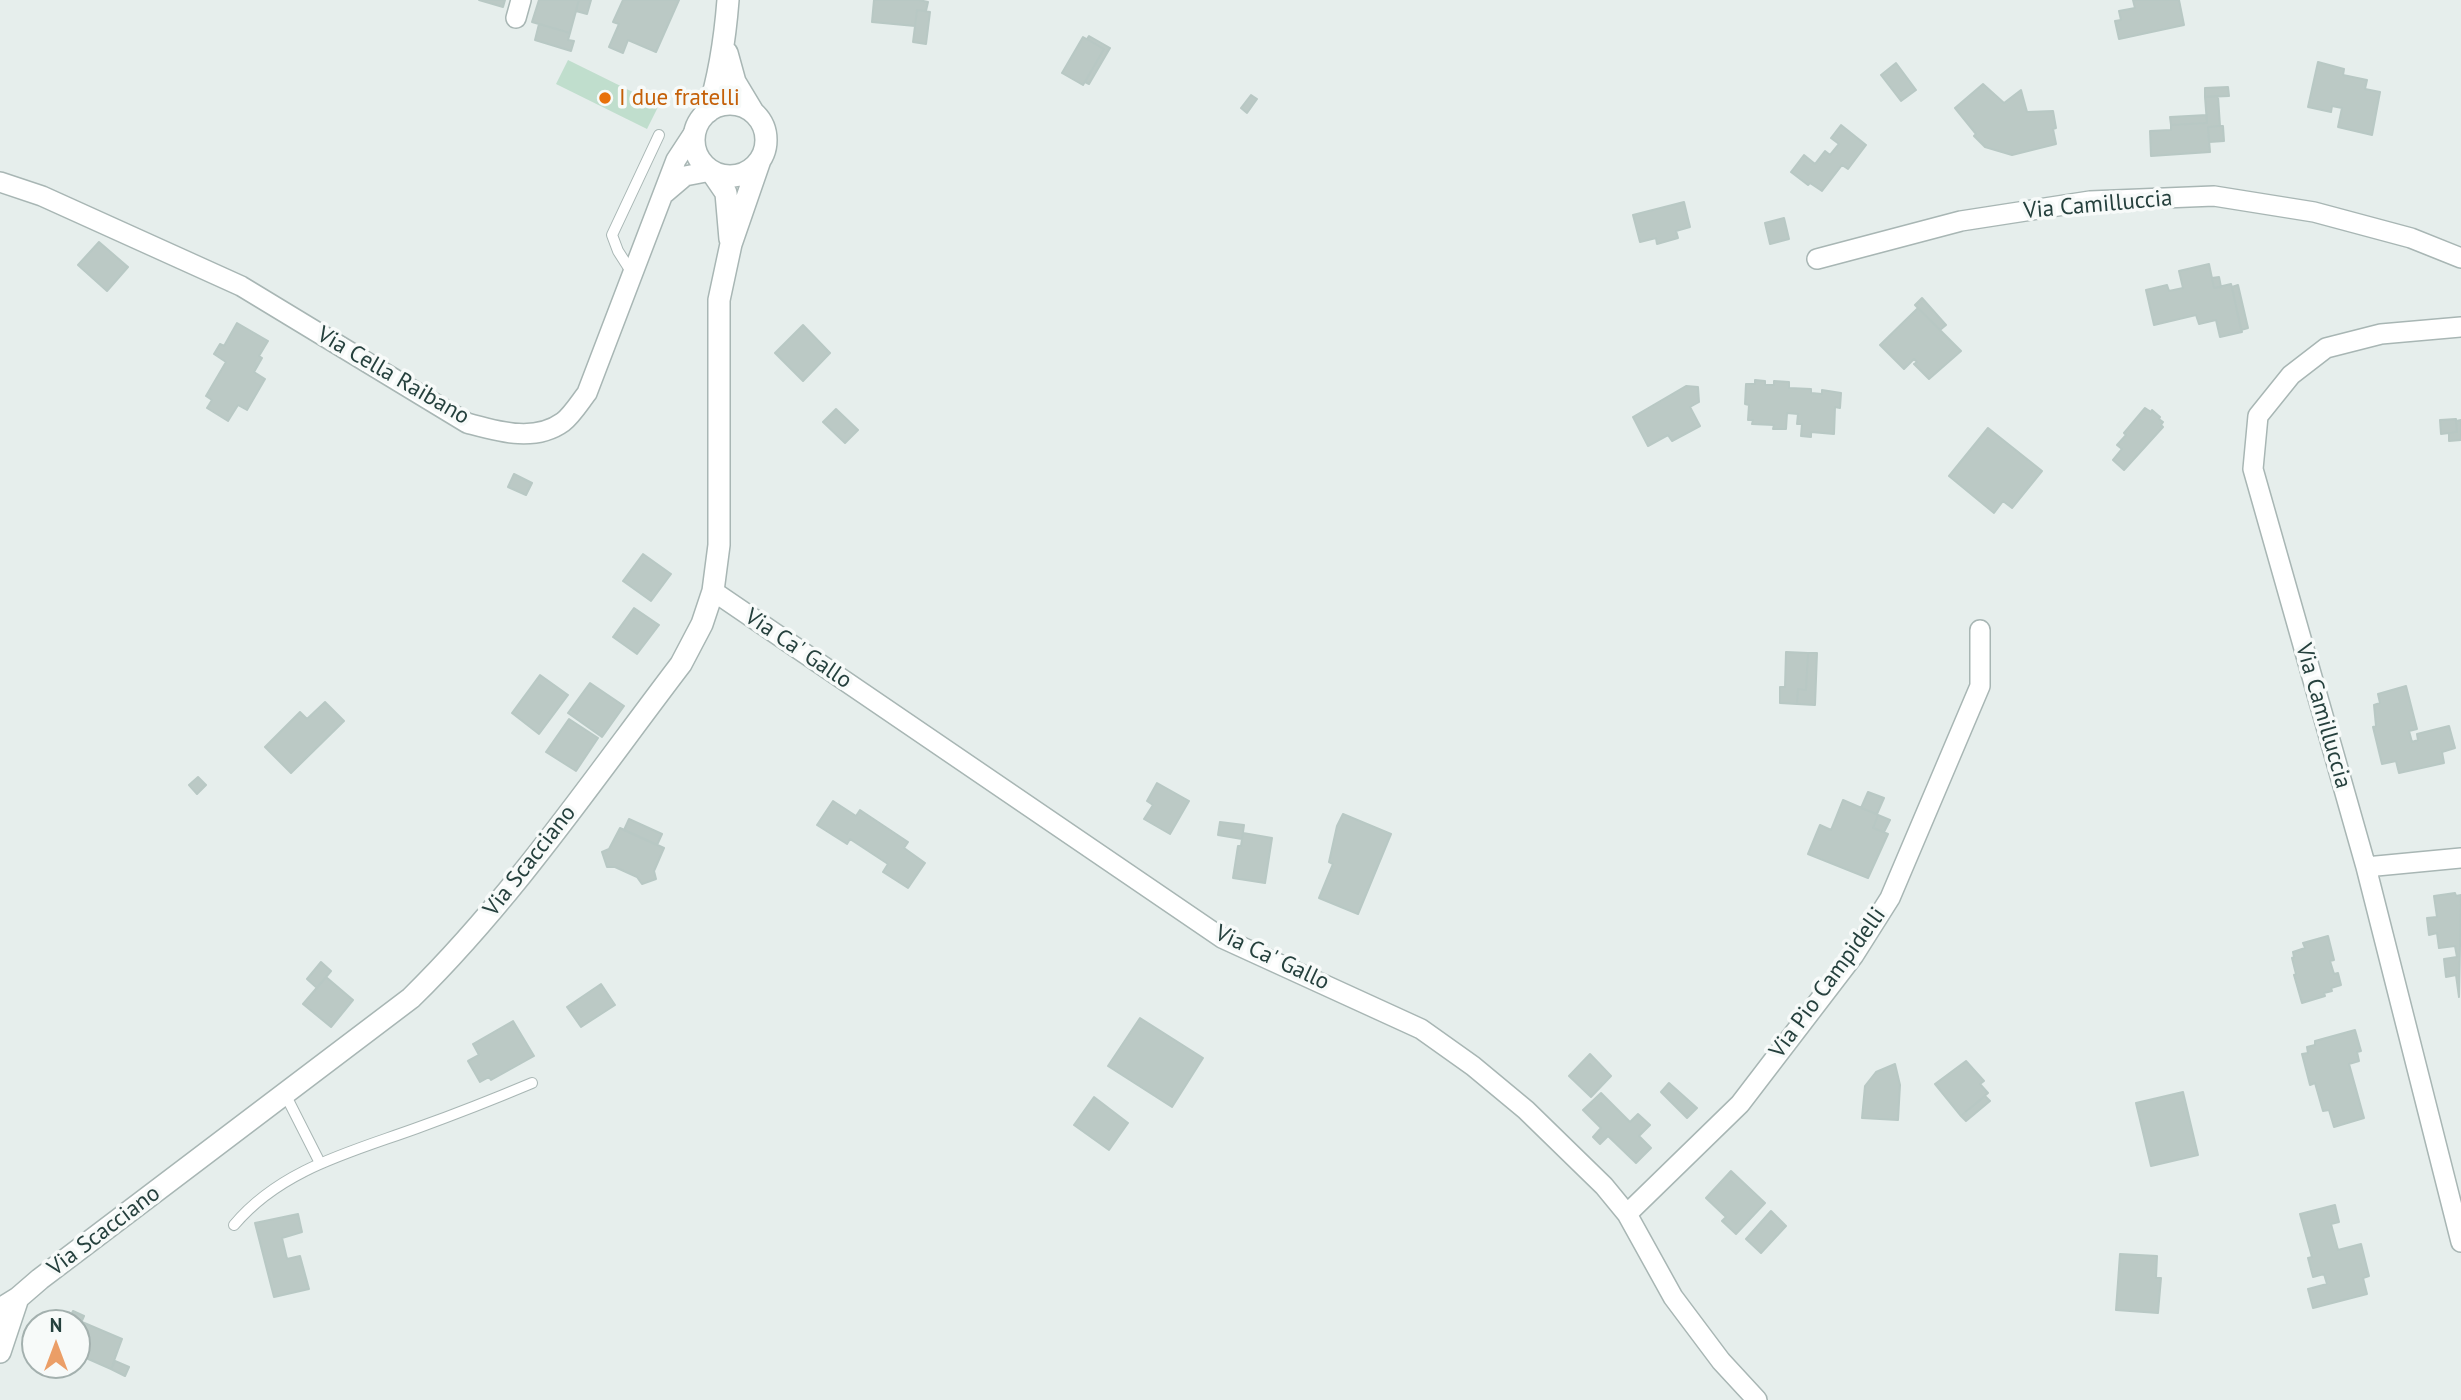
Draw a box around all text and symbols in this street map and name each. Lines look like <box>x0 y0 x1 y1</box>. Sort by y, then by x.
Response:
place label: I due fratelli <box>619 84 740 112</box>
marker: I due fratelli <box>597 90 613 106</box>
street label: Via Camilluccia <box>2022 185 2174 225</box>
street label: Via Cella Raibano <box>312 321 474 431</box>
street label: Via Ca' Gallo <box>739 603 857 695</box>
street label: Via Camilluccia <box>2289 640 2357 792</box>
street label: Via Scacciano <box>478 800 582 922</box>
street label: Via Pio Campidelli <box>1764 902 1892 1064</box>
street label: Via Ca' Gallo <box>1210 919 1334 997</box>
street label: Via Scacciano <box>42 1180 166 1282</box>
north arrow <box>21 1309 91 1379</box>
text: N <box>50 1313 62 1337</box>

